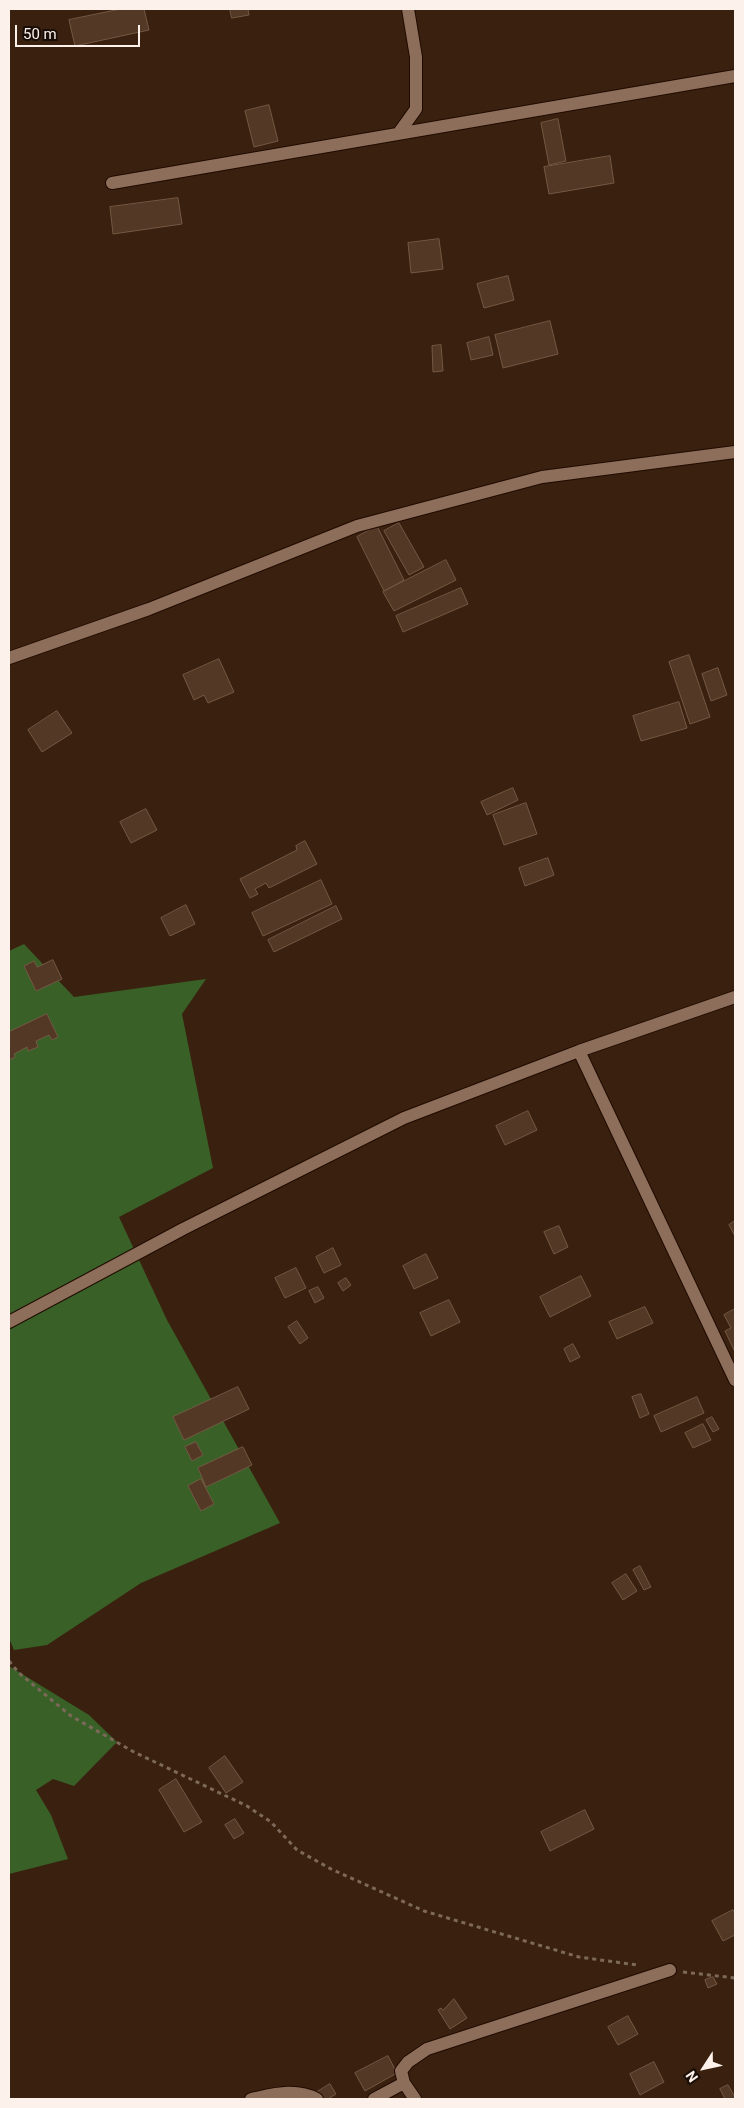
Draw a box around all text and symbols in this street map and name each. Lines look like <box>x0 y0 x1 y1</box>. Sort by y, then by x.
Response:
scale bar <box>18 15 142 47</box>
text: 50 m <box>23 25 57 43</box>
north arrow <box>679 2043 729 2093</box>
text: N <box>682 2068 701 2085</box>

